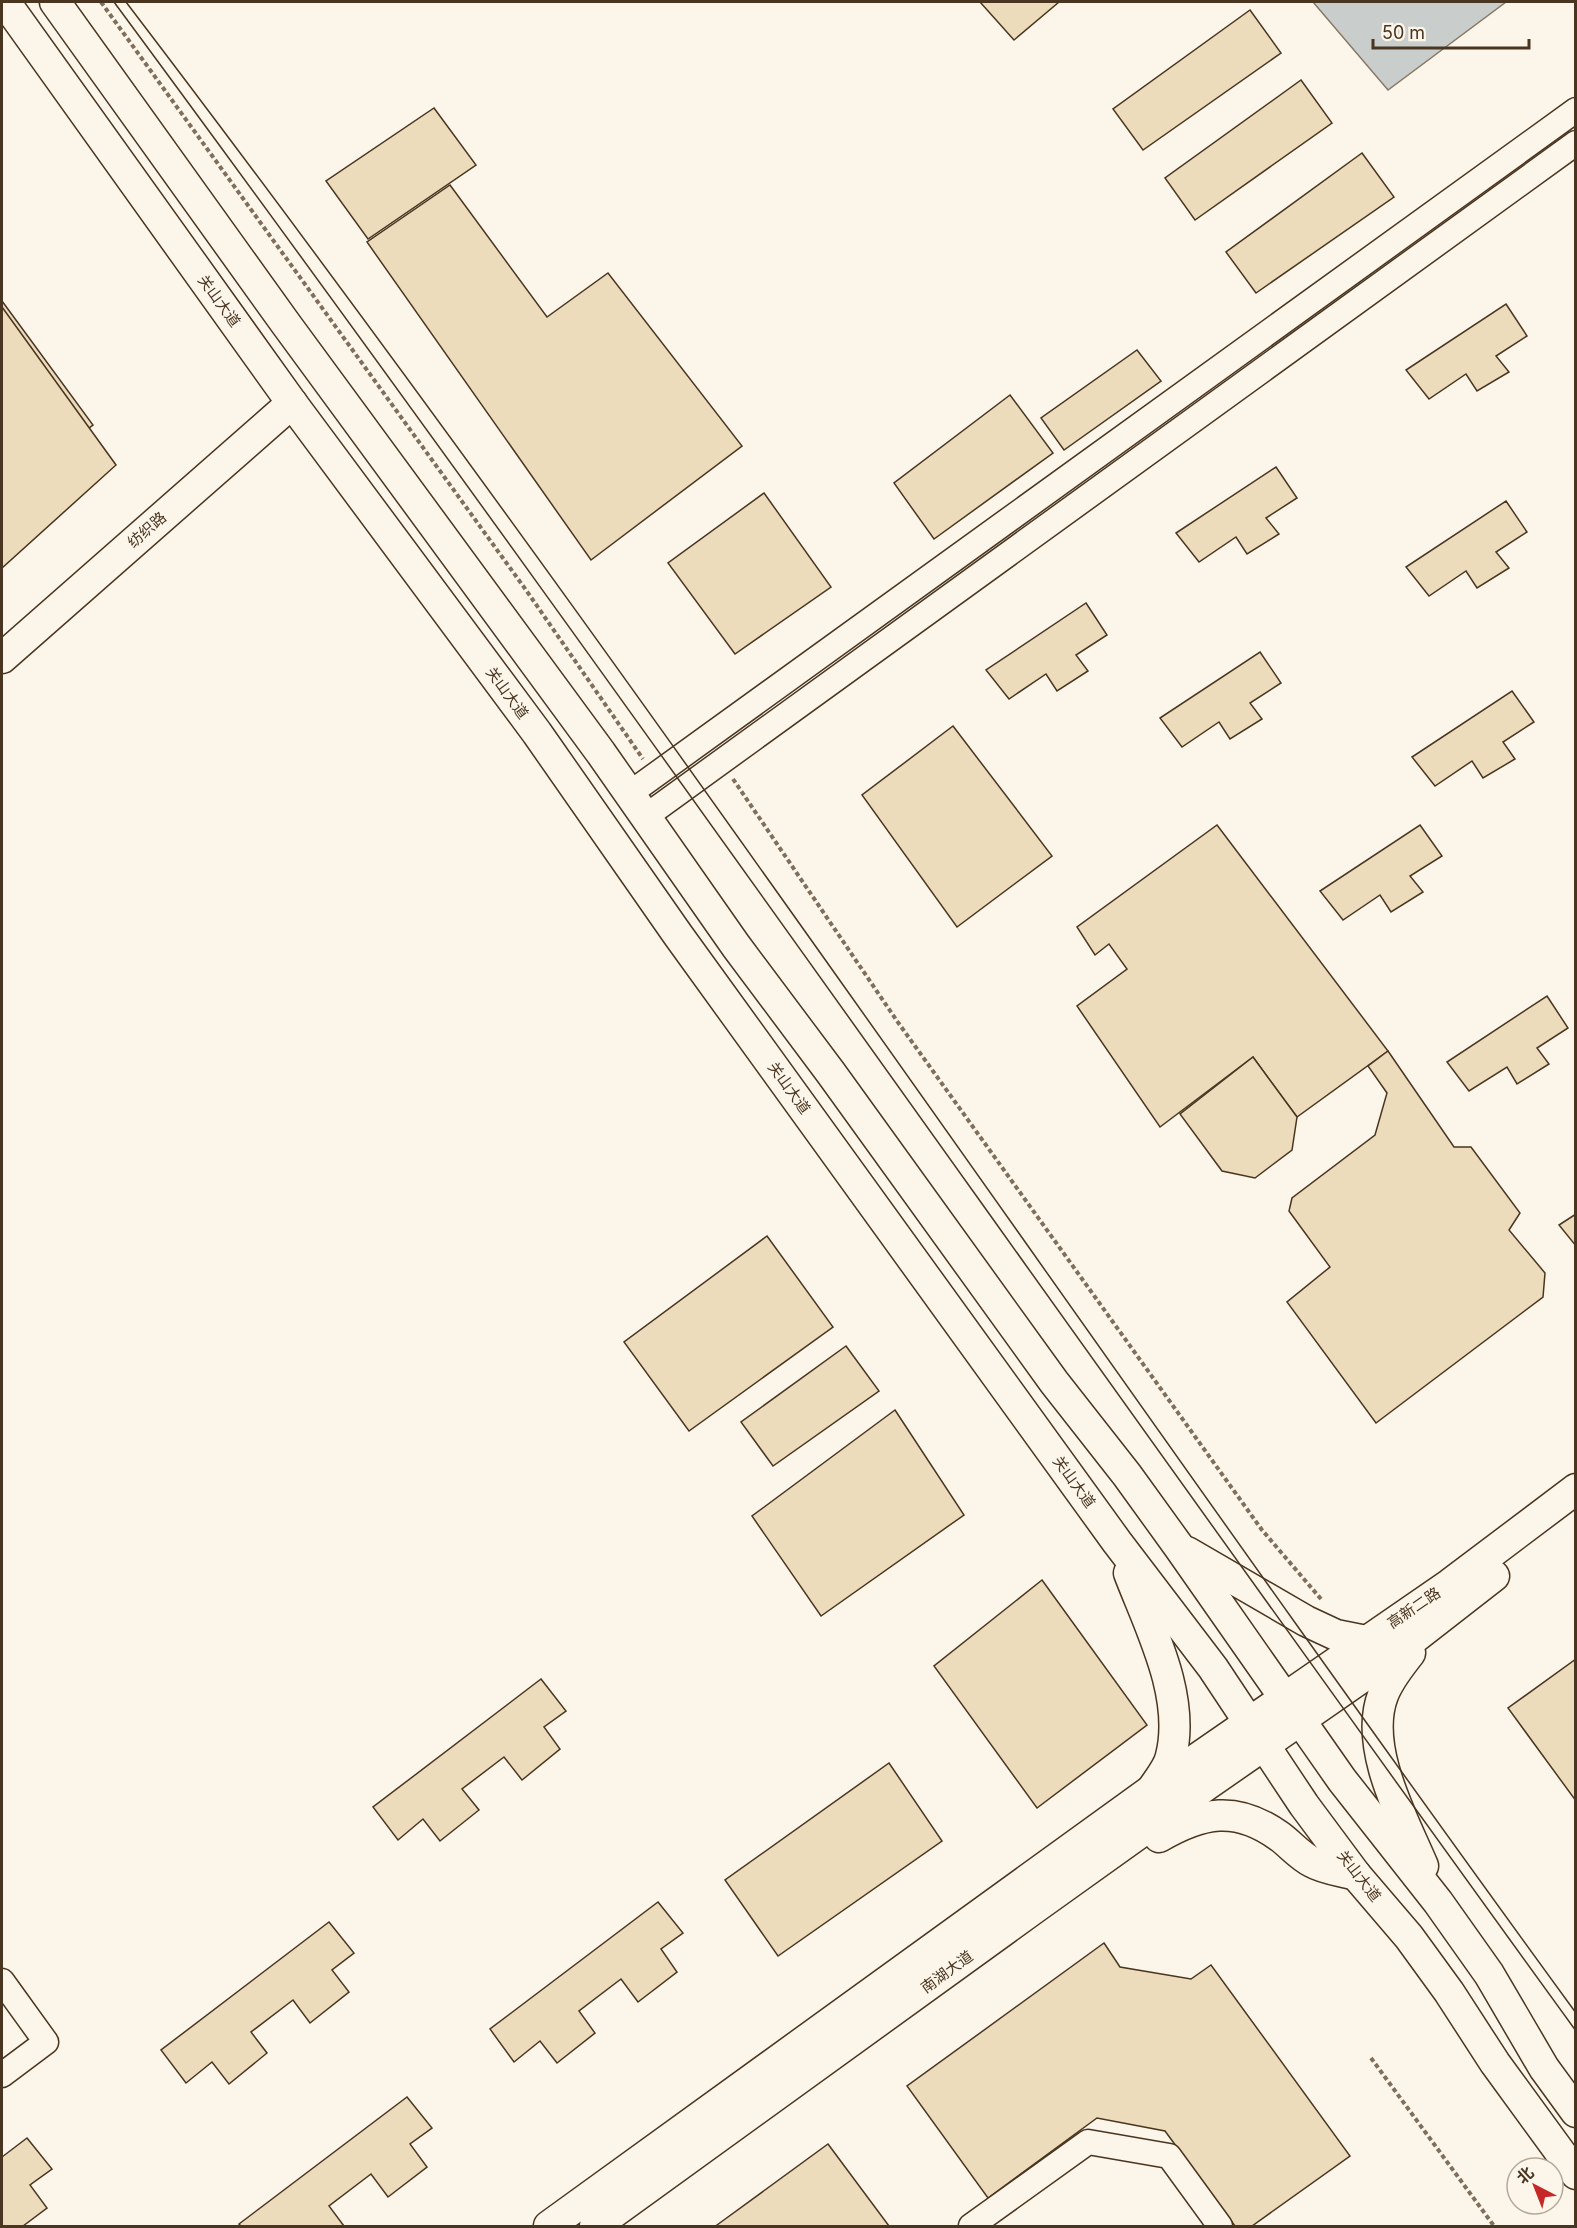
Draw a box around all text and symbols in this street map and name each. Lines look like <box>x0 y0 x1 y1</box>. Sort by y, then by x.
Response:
scale bar <box>1373 12 1529 50</box>
text: 50 m <box>1382 22 1425 43</box>
street label: 关山大道 <box>194 271 245 331</box>
street label: 纺织路 <box>123 508 170 552</box>
street label: 关山大道 <box>482 663 533 723</box>
street label: 关山大道 <box>764 1058 815 1118</box>
street label: 关山大道 <box>1049 1452 1100 1512</box>
street label: 高新二路 <box>1384 1583 1444 1632</box>
street label: 关山大道 <box>1333 1846 1385 1905</box>
street label: 南湖大道 <box>917 1946 977 1997</box>
north arrow <box>1505 2156 1565 2216</box>
text: 北 <box>1512 2162 1538 2188</box>

